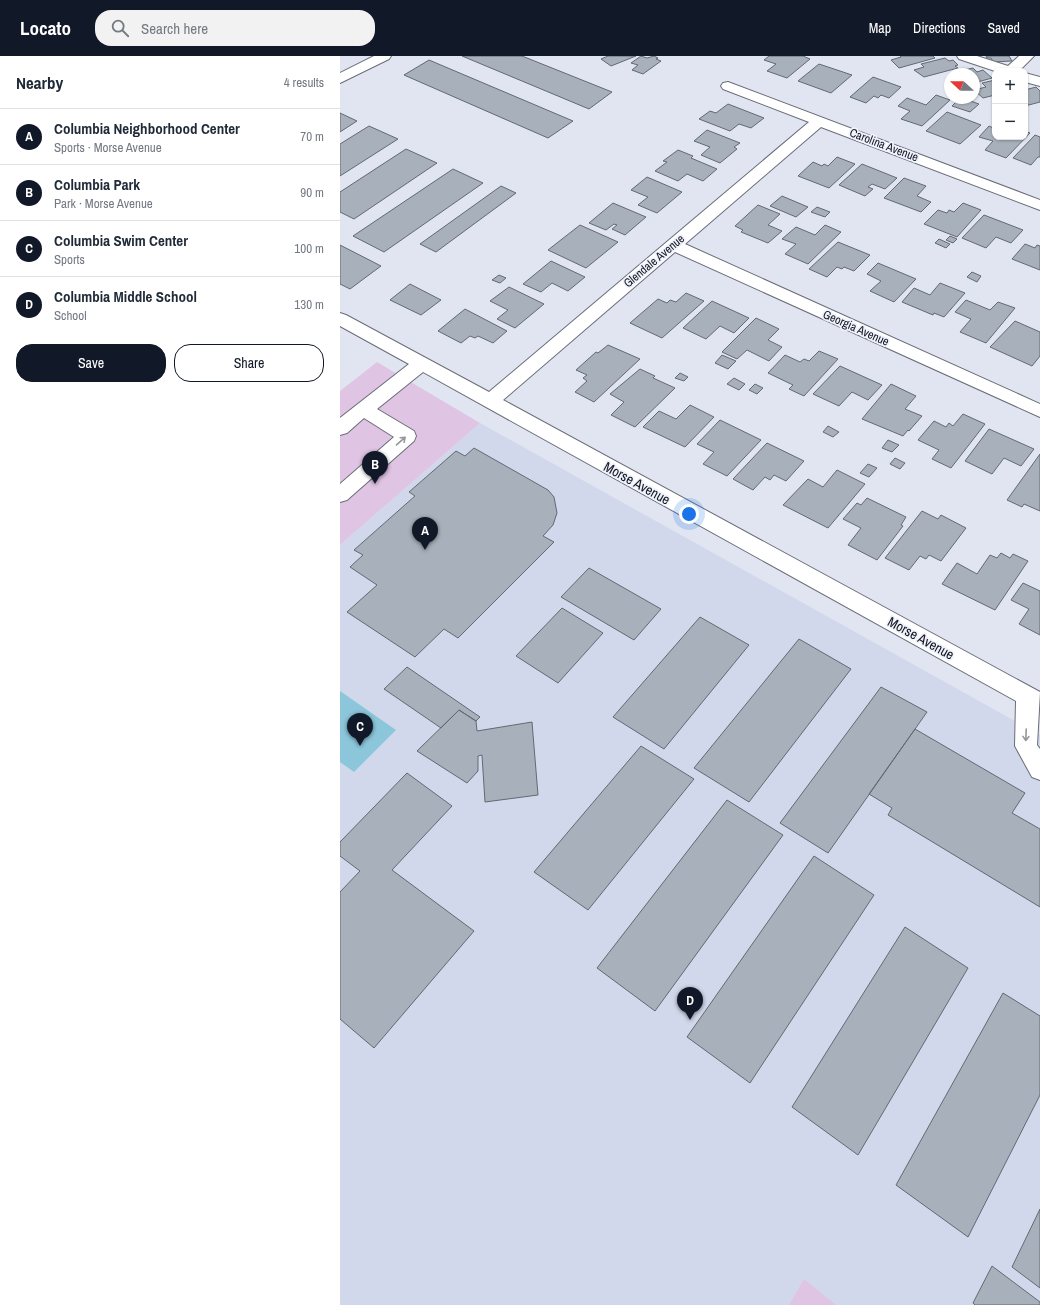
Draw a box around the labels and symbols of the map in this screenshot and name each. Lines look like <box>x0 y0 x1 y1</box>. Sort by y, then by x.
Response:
north arrow <box>944 68 980 104</box>
street label: Carolina Avenue <box>847 125 921 165</box>
street label: Glendale Avenue <box>620 231 688 291</box>
street label: Georgia Avenue <box>820 306 892 350</box>
one-way arrow <box>396 437 406 446</box>
pin: B <box>362 451 388 484</box>
street label: Morse Avenue <box>601 457 673 509</box>
your location <box>679 504 699 524</box>
pin: A <box>412 517 438 550</box>
street label: Morse Avenue <box>885 612 957 664</box>
pin: C <box>347 713 373 746</box>
one-way arrow <box>1022 728 1030 741</box>
pin: D <box>677 987 703 1020</box>

